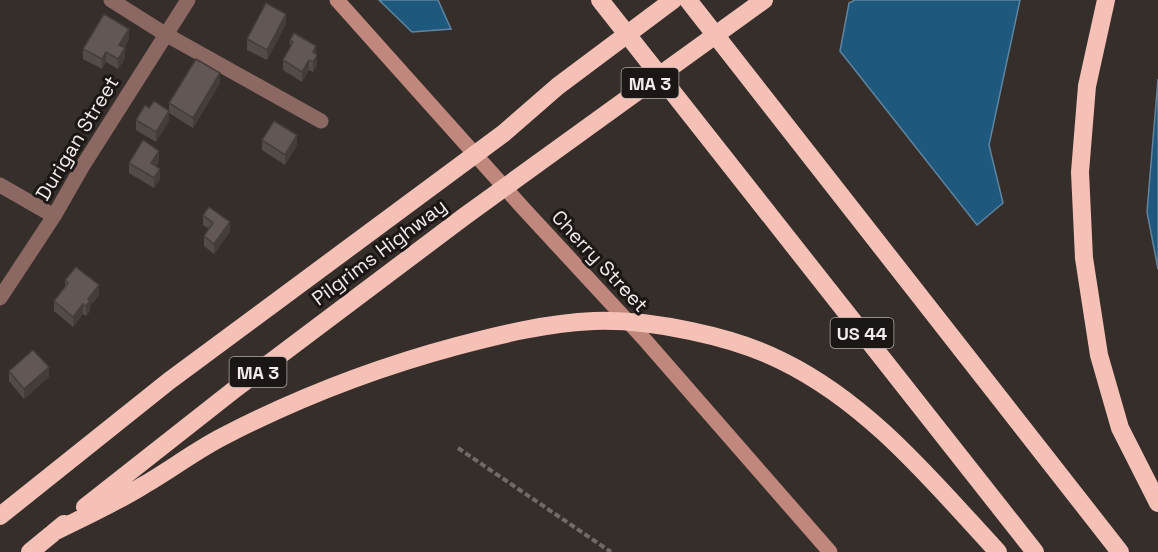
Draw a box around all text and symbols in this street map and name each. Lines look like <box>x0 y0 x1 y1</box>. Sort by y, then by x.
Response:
road number: MA 3 <box>622 68 678 98</box>
street label: Durigan Street <box>30 71 124 205</box>
street label: Pilgrims Highway <box>306 193 452 311</box>
street label: Cherry Street <box>546 204 654 318</box>
road number: US 44 <box>830 318 894 348</box>
road number: MA 3 <box>230 357 286 387</box>

